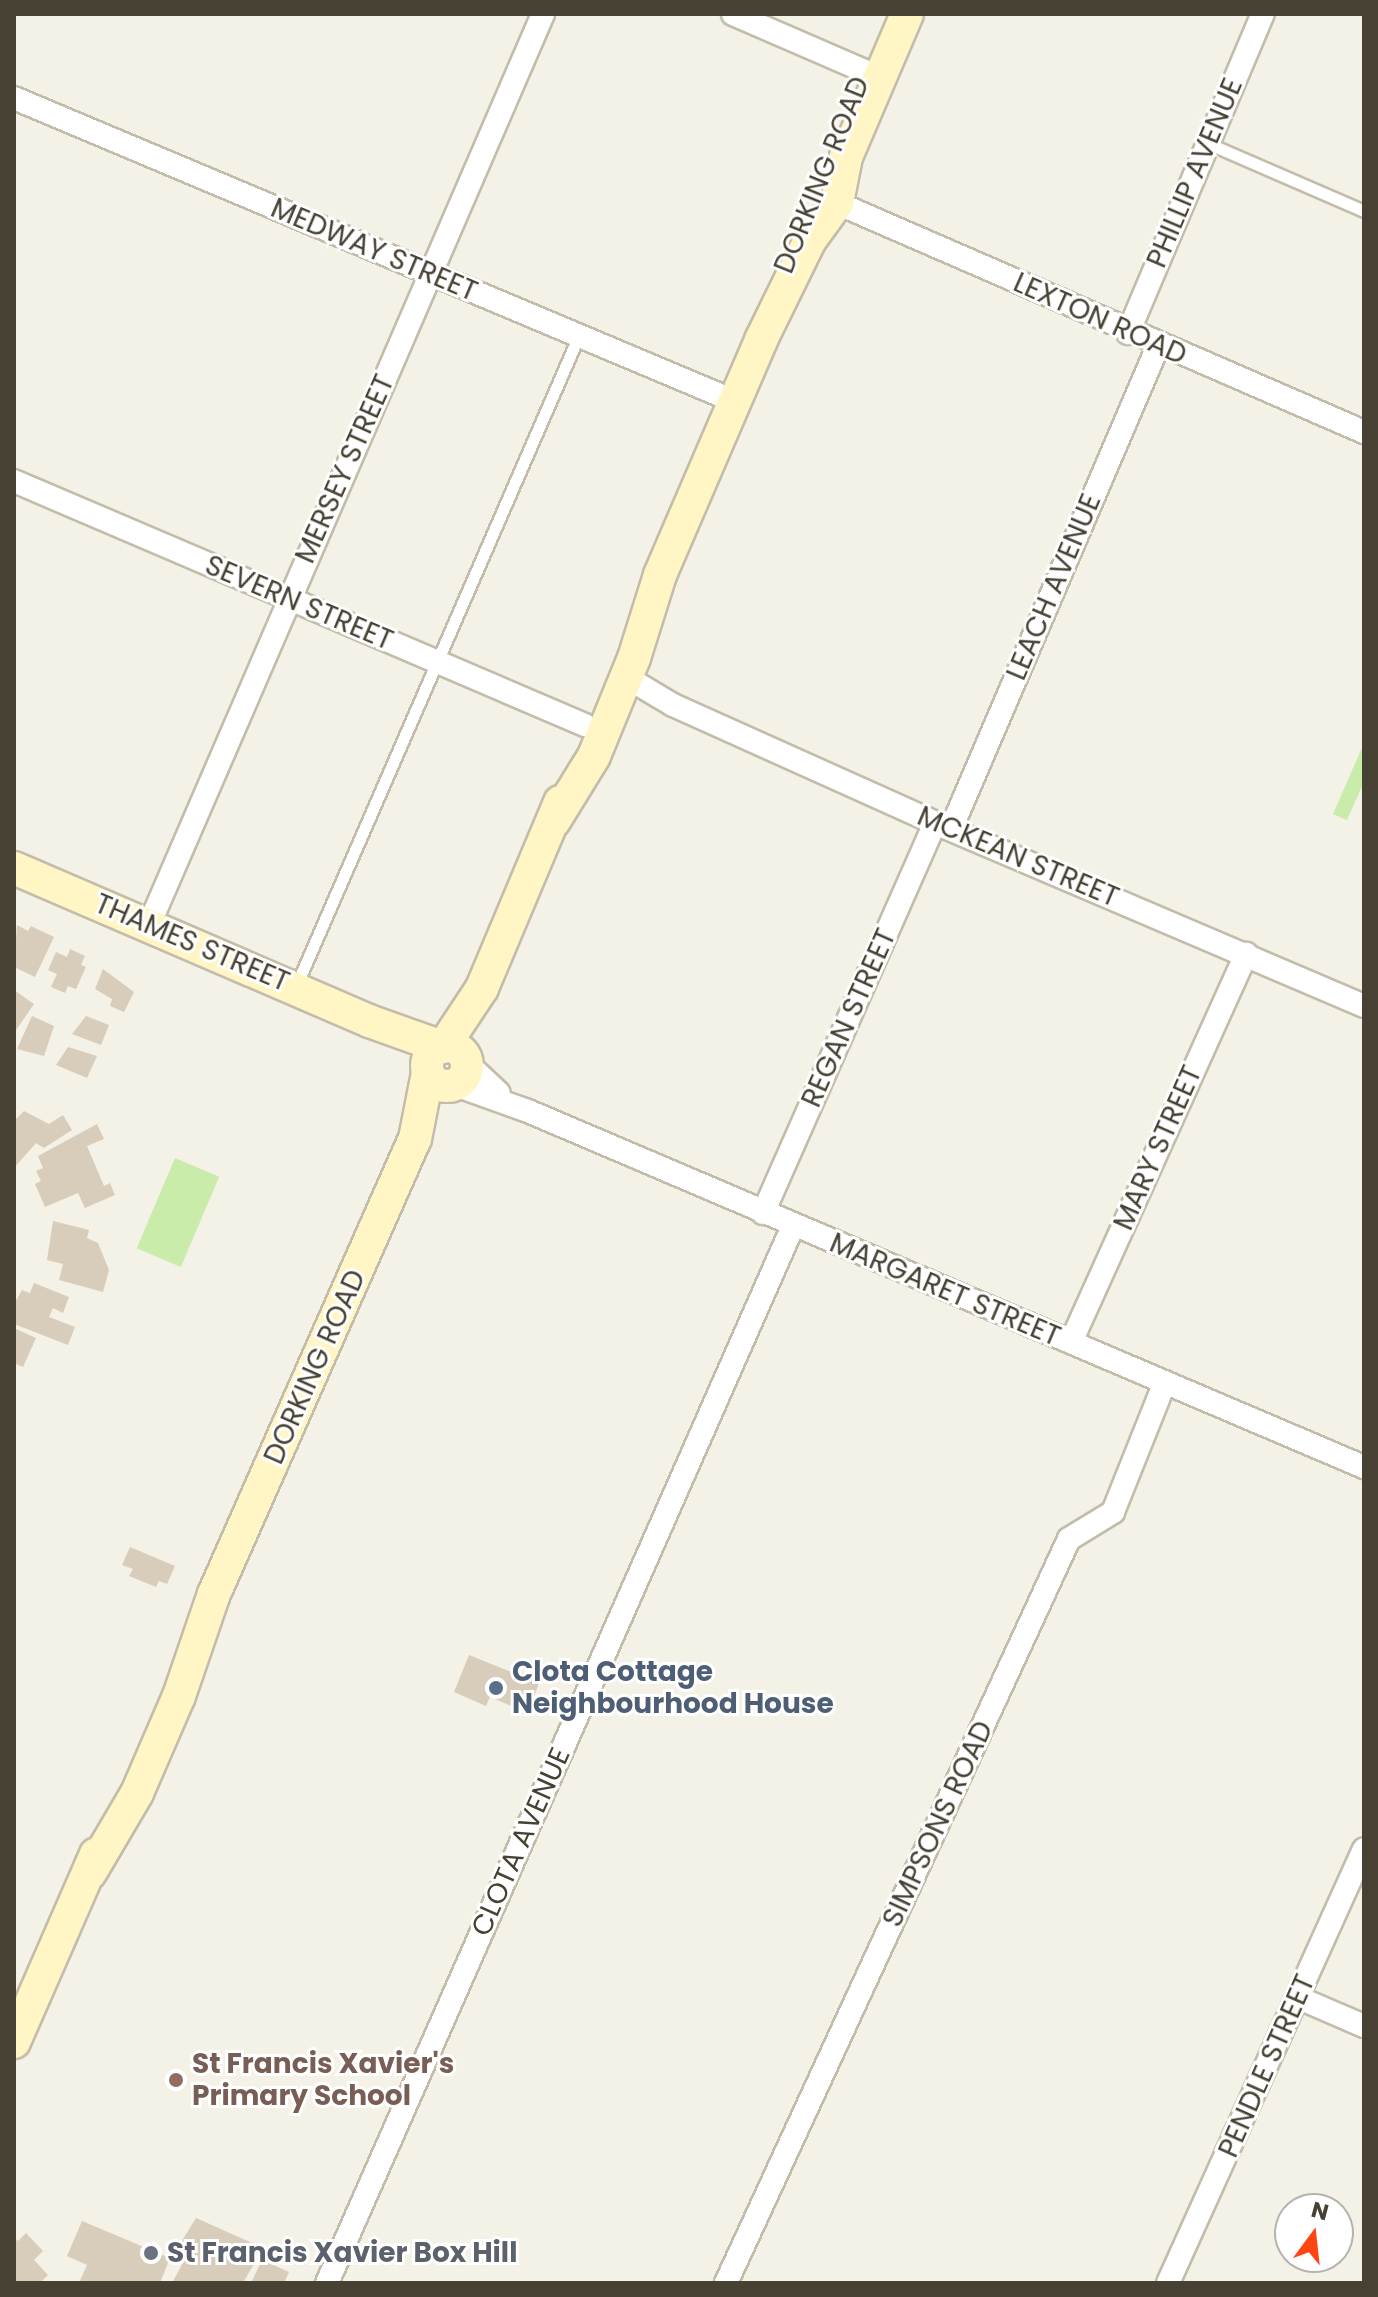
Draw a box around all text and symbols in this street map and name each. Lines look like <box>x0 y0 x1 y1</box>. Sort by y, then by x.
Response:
street label: DORKING ROAD <box>767 72 877 278</box>
street label: PHILLIP AVENUE <box>1140 73 1250 273</box>
street label: MEDWAY STREET <box>266 191 482 309</box>
street label: LEXTON ROAD <box>1008 266 1192 372</box>
street label: MERSEY STREET <box>288 370 402 568</box>
street label: LEACH AVENUE <box>1000 489 1108 685</box>
street label: SEVERN STREET <box>200 548 398 658</box>
street label: MCKEAN STREET <box>912 799 1124 915</box>
street label: THAMES STREET <box>90 887 294 999</box>
street label: REGAN STREET <box>795 924 903 1112</box>
street label: MARY STREET <box>1107 1061 1209 1235</box>
street label: MARGARET STREET <box>825 1226 1065 1354</box>
street label: DORKING ROAD <box>257 1265 373 1469</box>
place label: Clota Cottage Neighbourhood House <box>512 1655 834 1721</box>
marker: Clota Cottage Neighbourhood House <box>487 1679 505 1697</box>
street label: SIMPSONS ROAD <box>876 1716 1000 1932</box>
street label: CLOTA AVENUE <box>465 1743 577 1941</box>
street label: PENDLE STREET <box>1212 1969 1322 2163</box>
place label: St Francis Xavier's Primary School <box>192 2047 454 2113</box>
marker: St Francis Xavier's Primary School <box>167 2071 185 2089</box>
north arrow <box>1274 2193 1354 2273</box>
text: N <box>1308 2194 1332 2228</box>
place label: St Francis Xavier Box Hill <box>167 2236 517 2270</box>
marker: St Francis Xavier Box Hill <box>142 2244 160 2262</box>

